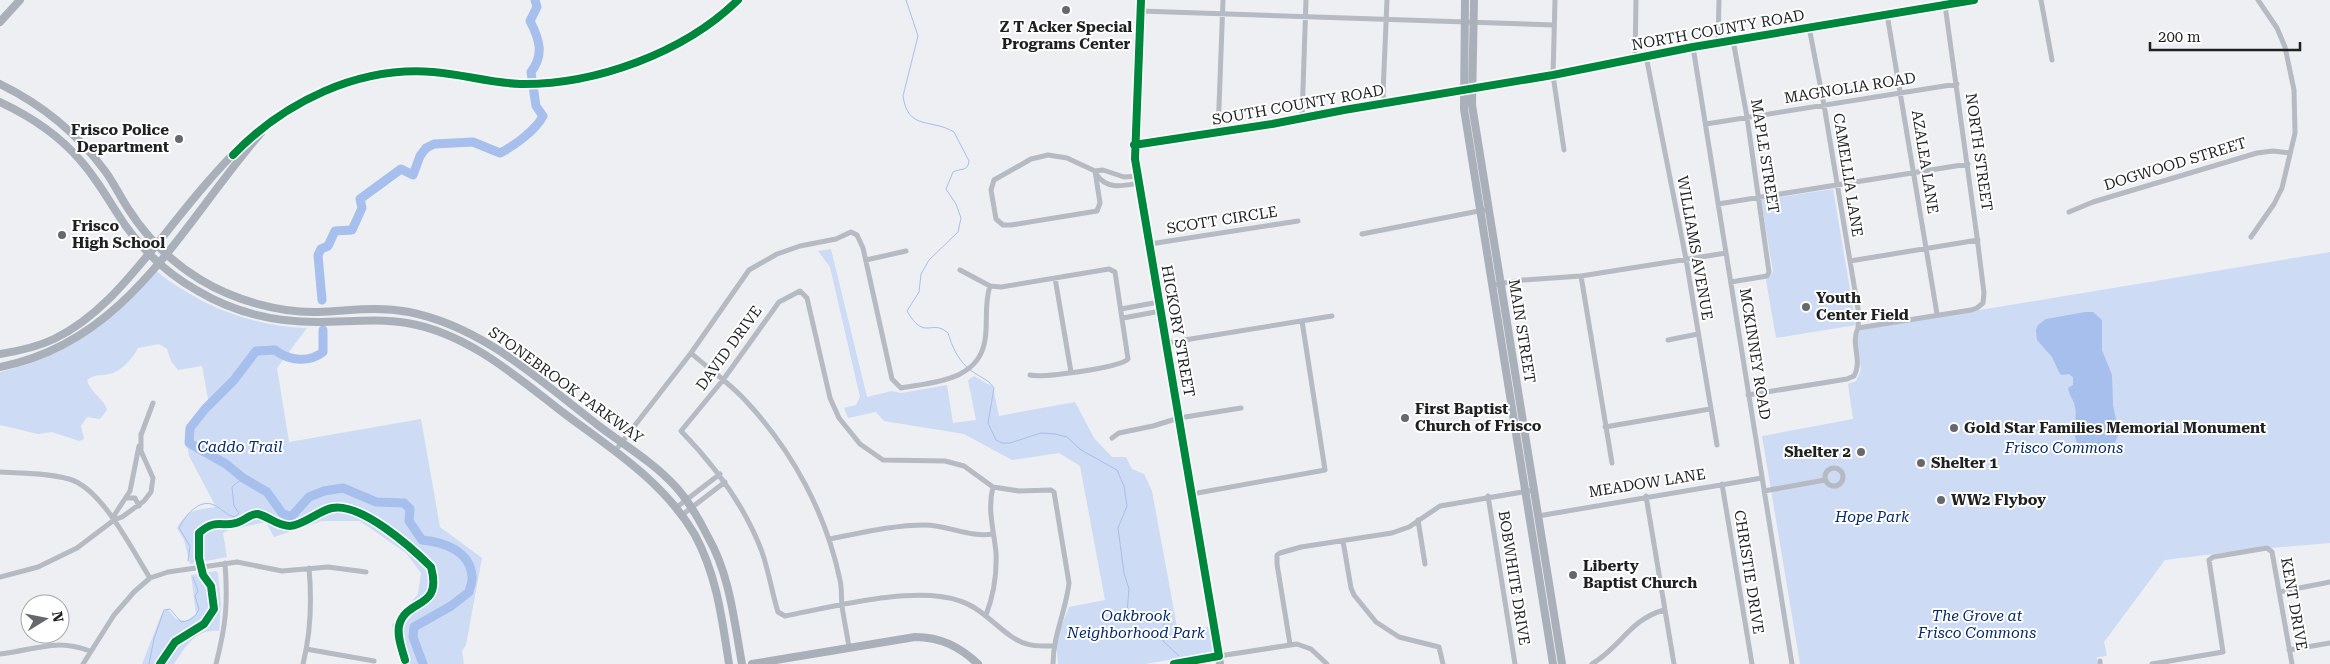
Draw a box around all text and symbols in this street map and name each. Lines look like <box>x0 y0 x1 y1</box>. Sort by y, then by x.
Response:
marker: Z T Acker Special Programs Center <box>1060 4 1072 16</box>
street label: NORTH COUNTY ROAD <box>1630 6 1806 54</box>
place label: Z T Acker Special Programs Center <box>1000 18 1132 53</box>
scale bar <box>2150 20 2300 52</box>
text: 200 m <box>2158 28 2201 46</box>
street label: MAGNOLIA ROAD <box>1783 69 1917 107</box>
street label: SOUTH COUNTY ROAD <box>1211 81 1385 129</box>
street label: NORTH STREET <box>1962 92 1996 212</box>
street label: MAPLE STREET <box>1747 97 1783 215</box>
street label: AZALEA LANE <box>1908 109 1942 215</box>
street label: CAMELLIA LANE <box>1829 112 1867 238</box>
place label: Frisco Police Department <box>71 121 169 156</box>
marker: Frisco Police Department <box>173 133 185 145</box>
street label: DOGWOOD STREET <box>2102 134 2248 194</box>
street label: WILLIAMS AVENUE <box>1673 174 1717 322</box>
street label: SCOTT CIRCLE <box>1165 202 1279 238</box>
place label: Frisco High School <box>72 217 165 252</box>
marker: Frisco High School <box>56 229 68 241</box>
street label: HICKORY STREET <box>1158 264 1198 398</box>
street label: MAIN STREET <box>1505 278 1539 384</box>
street label: MCKINNEY ROAD <box>1736 287 1774 421</box>
place label: Youth Center Field <box>1816 289 1909 324</box>
marker: Youth Center Field <box>1800 301 1812 313</box>
street label: DAVID DRIVE <box>692 302 766 394</box>
street label: STONEBROOK PARKWAY <box>485 323 647 448</box>
place label: First Baptist Church of Frisco <box>1415 400 1542 435</box>
marker: First Baptist Church of Frisco <box>1399 412 1411 424</box>
place label: Gold Star Families Memorial Monument <box>1964 419 2266 437</box>
marker: Gold Star Families Memorial Monument <box>1948 422 1960 434</box>
park label: Caddo Trail <box>198 438 283 456</box>
park label: Frisco Commons <box>2004 439 2123 457</box>
place label: Shelter 2 <box>1784 443 1851 461</box>
marker: Shelter 2 <box>1855 446 1867 458</box>
place label: Shelter 1 <box>1931 454 1998 472</box>
marker: Shelter 1 <box>1915 457 1927 469</box>
street label: MEADOW LANE <box>1587 465 1707 501</box>
place label: WW2 Flyboy <box>1951 491 2046 509</box>
marker: WW2 Flyboy <box>1935 494 1947 506</box>
park label: Hope Park <box>1834 508 1910 526</box>
street label: BOBWHITE DRIVE <box>1494 509 1534 647</box>
street label: CHRISTIE DRIVE <box>1730 509 1768 635</box>
street label: KENT DRIVE <box>2277 556 2311 652</box>
place label: Liberty Baptist Church <box>1583 557 1697 592</box>
marker: Liberty Baptist Church <box>1567 569 1579 581</box>
north arrow <box>20 594 70 644</box>
park label: Oakbrook Neighborhood Park <box>1066 607 1206 642</box>
park label: The Grove at Frisco Commons <box>1917 607 2036 642</box>
text: N <box>49 610 67 624</box>

